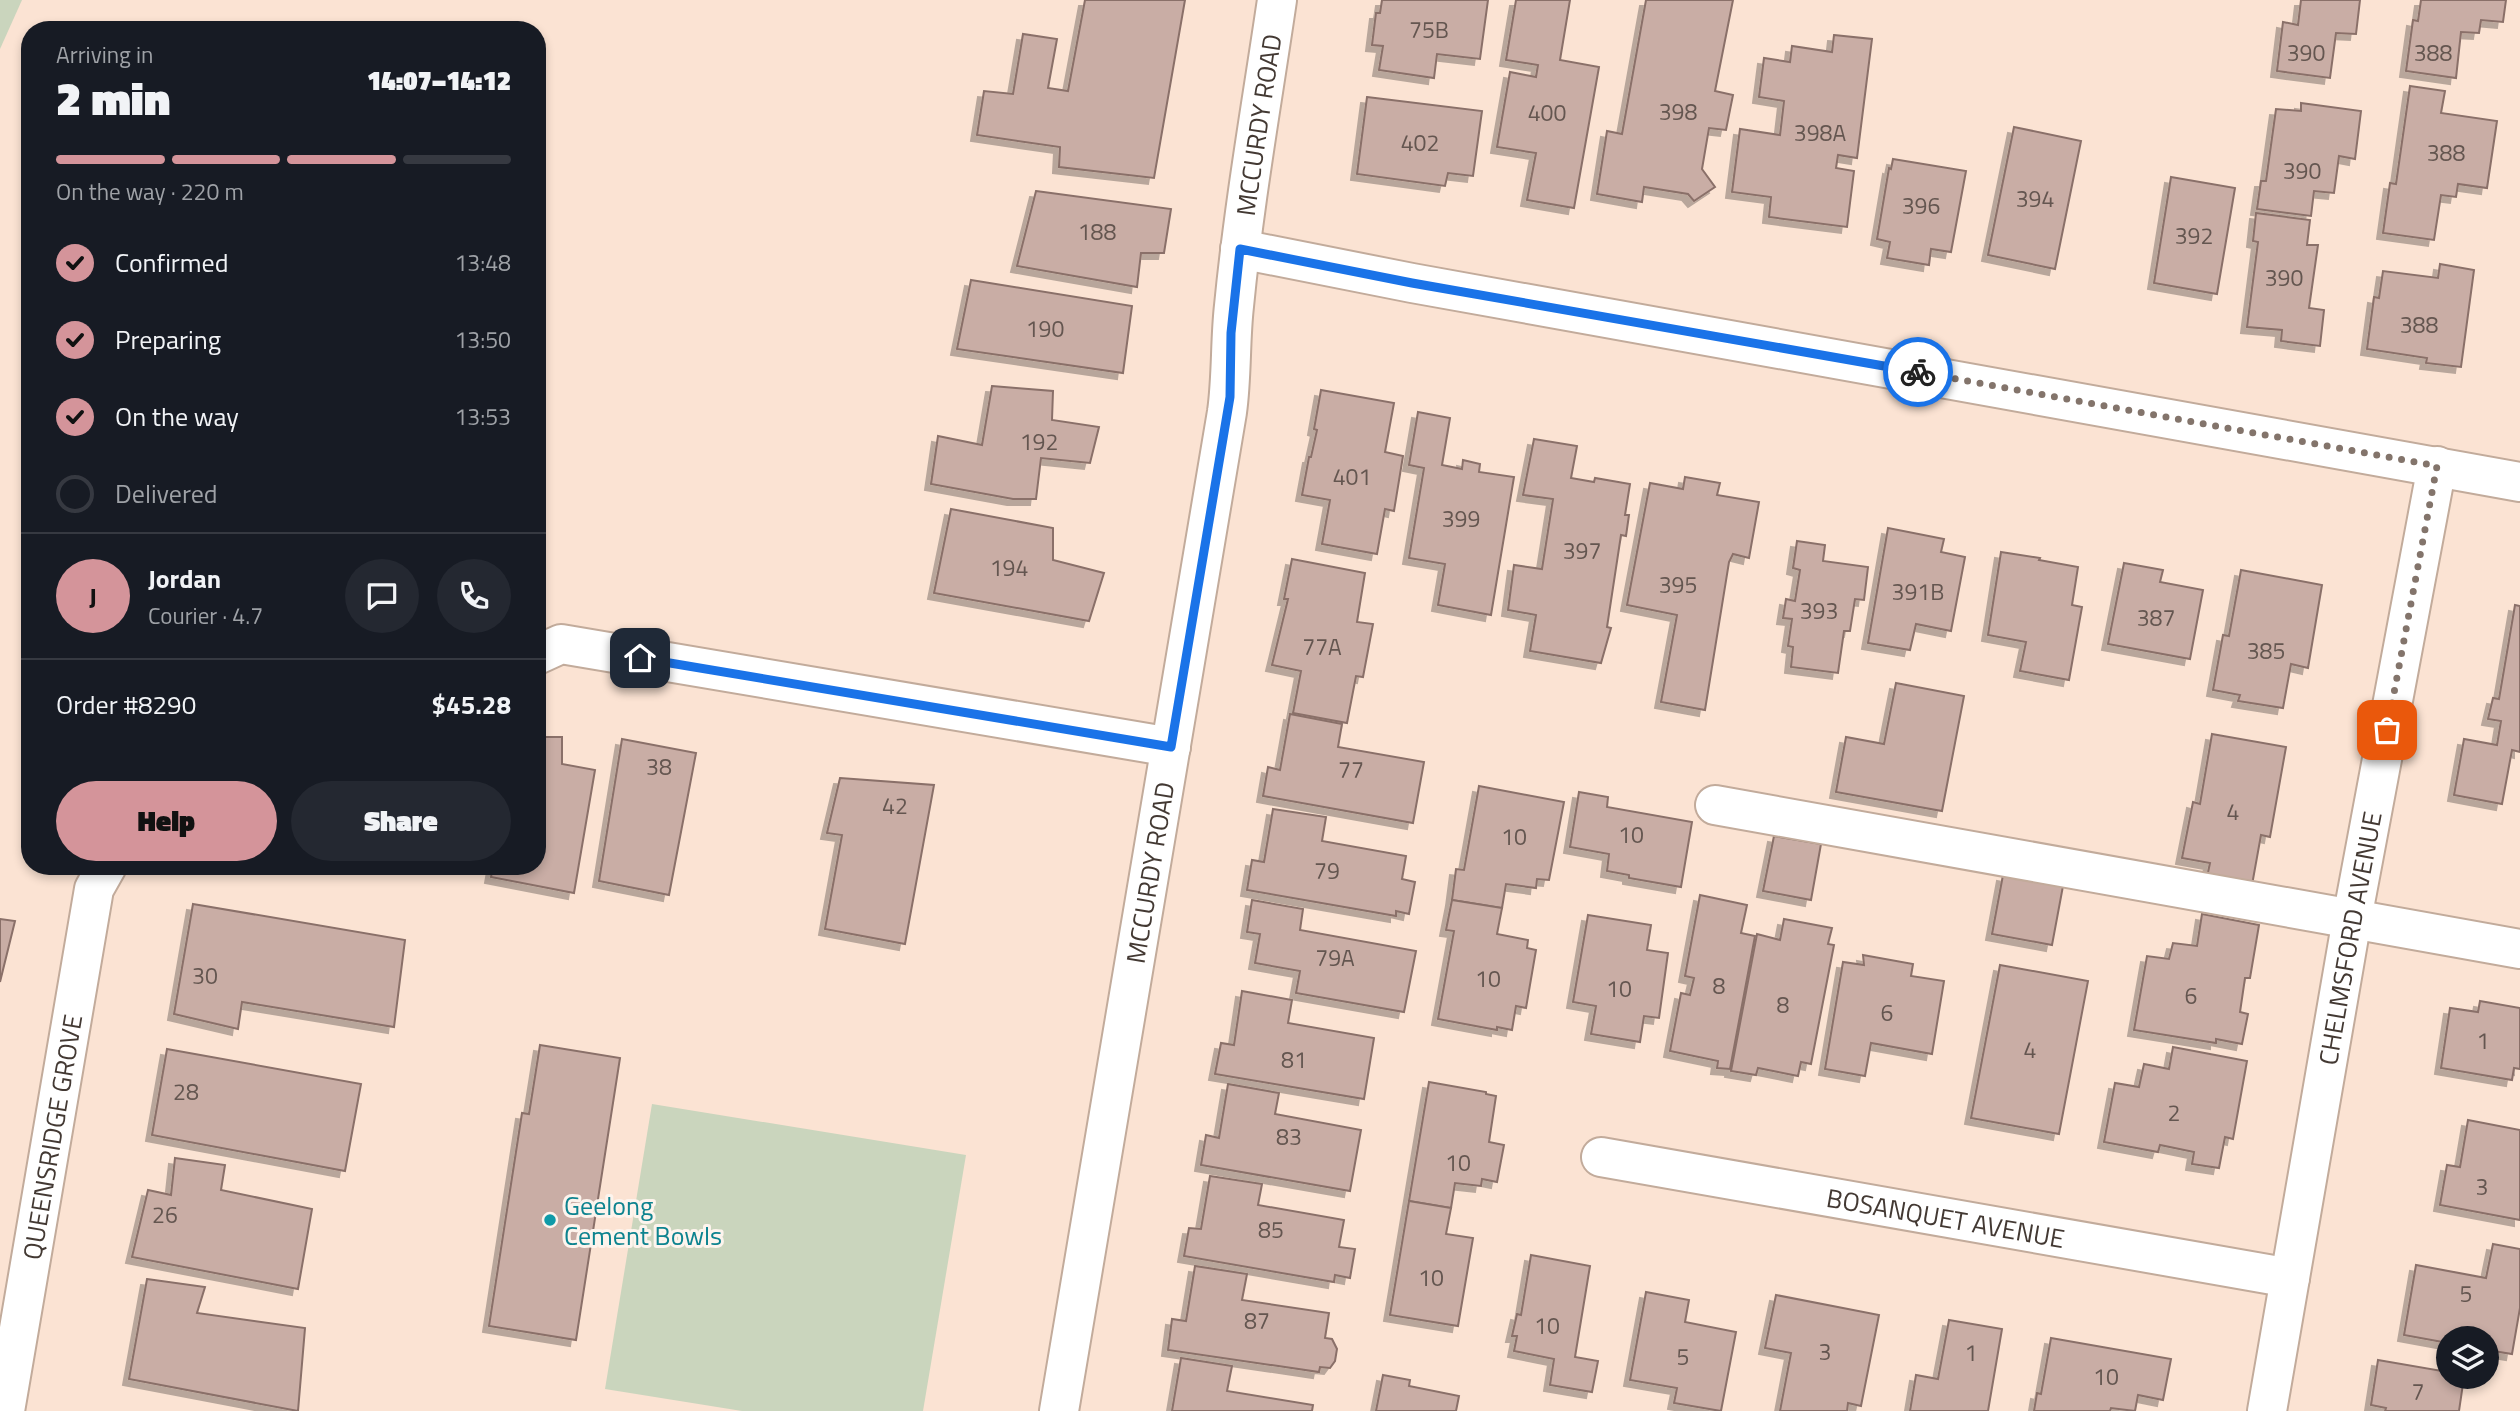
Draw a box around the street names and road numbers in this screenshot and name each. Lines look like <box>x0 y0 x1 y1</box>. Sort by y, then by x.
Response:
street label: MCCURDY ROAD <box>1225 31 1291 218</box>
street label: MCCURDY ROAD <box>1115 779 1184 966</box>
street label: CHELMSFORD AVENUE <box>2308 808 2391 1068</box>
street label: QUEENSRIDGE GROVE <box>12 1011 92 1263</box>
street label: BOSANQUET AVENUE <box>1824 1178 2068 1258</box>

